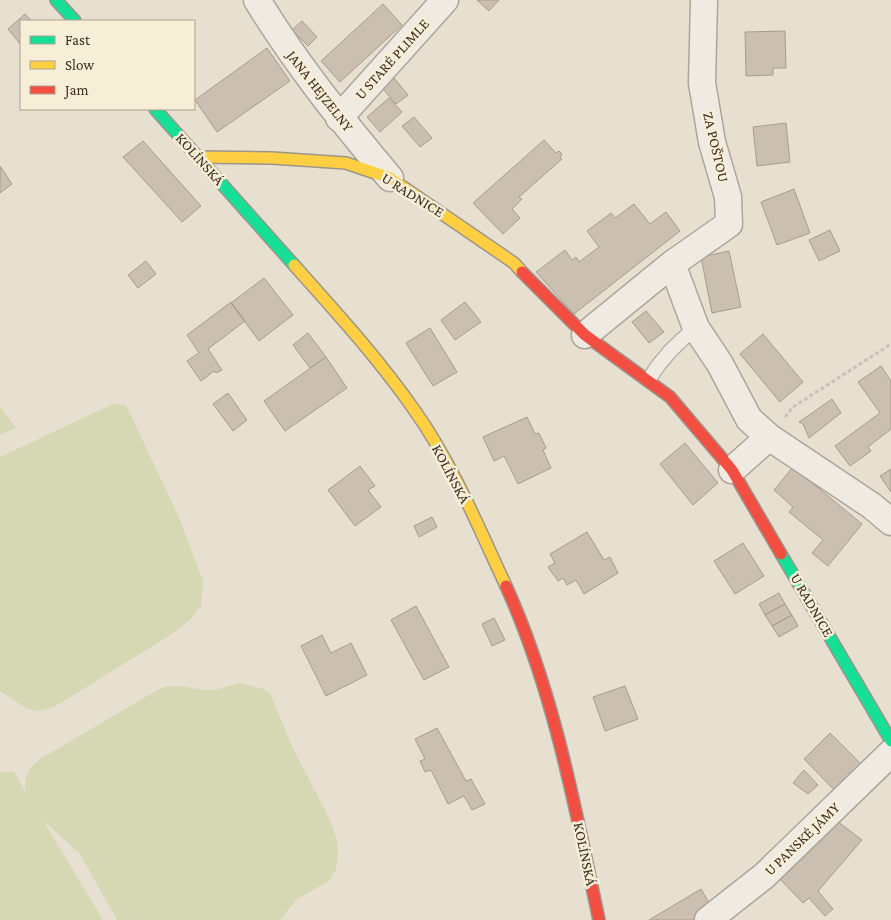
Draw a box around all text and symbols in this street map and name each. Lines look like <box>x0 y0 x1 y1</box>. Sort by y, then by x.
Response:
street label: U STARÉ PLIMLE <box>352 16 432 102</box>
legend <box>20 20 195 110</box>
text: Fast <box>65 32 91 48</box>
street label: JANA HEJZELNY <box>282 46 356 135</box>
text: Slow <box>65 57 95 73</box>
text: Jam <box>63 82 88 99</box>
street label: ZA POŠTOU <box>700 110 732 184</box>
street label: KOLÍNSKÁ <box>173 130 228 189</box>
street label: U RADNICE <box>379 170 447 220</box>
street label: KOLÍNSKÁ <box>429 442 473 507</box>
street label: U RADNICE <box>787 571 837 639</box>
street label: U PANSKÉ JÁMY <box>761 799 844 879</box>
street label: KOLÍNSKÁ <box>570 821 600 888</box>

